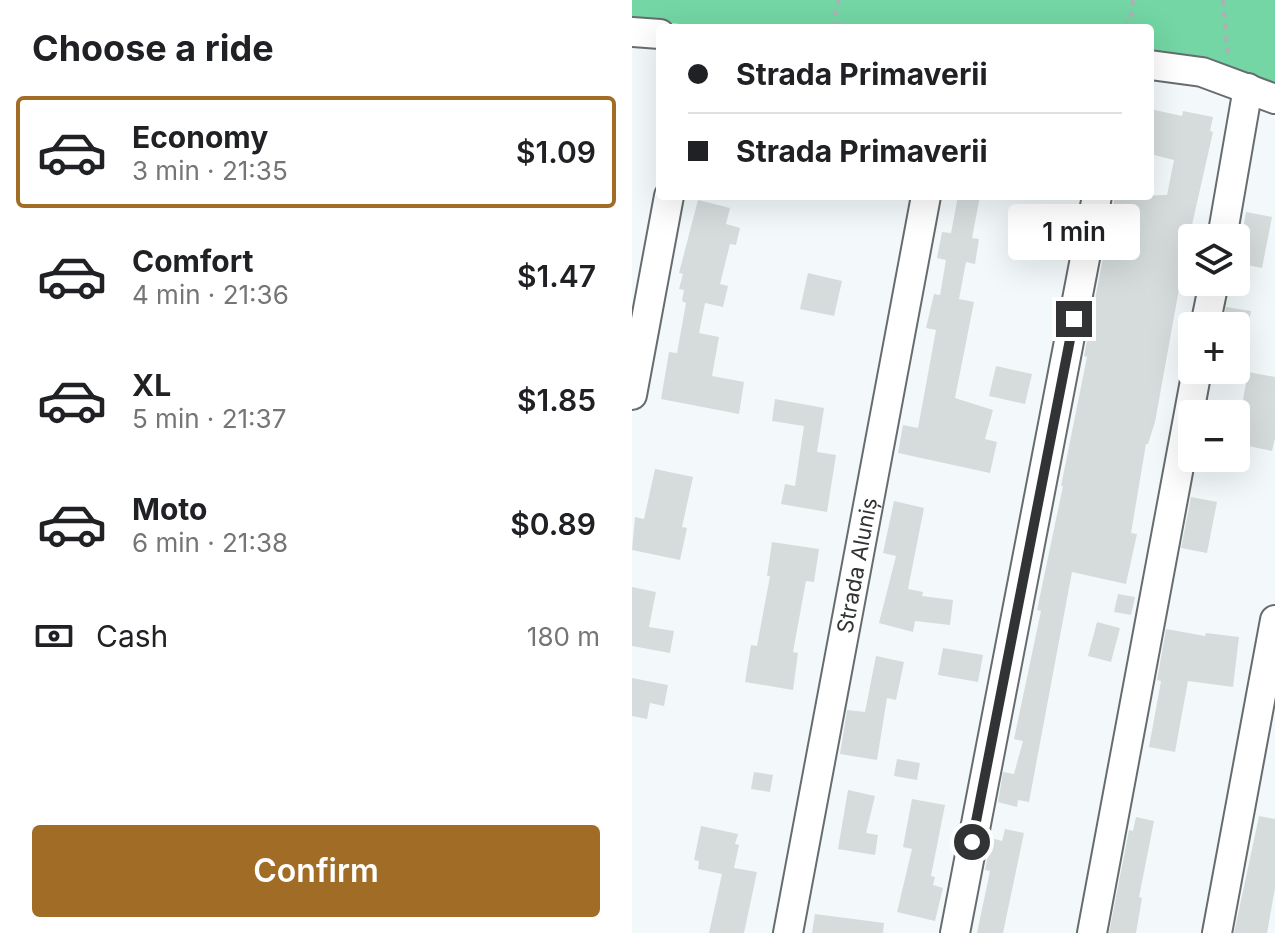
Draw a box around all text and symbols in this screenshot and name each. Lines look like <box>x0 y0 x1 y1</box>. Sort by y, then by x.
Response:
text: Choose a ride <box>32 26 274 70</box>
text: Strada Primaverii <box>736 56 988 92</box>
icon: car <box>36 116 108 188</box>
text: Economy <box>132 119 268 155</box>
text: Strada Primaverii <box>736 133 988 169</box>
text: $1.09 <box>516 134 596 170</box>
text: 3 min · 21:35 <box>132 155 288 186</box>
callout: 1 min <box>1008 203 1140 259</box>
text: 1 min <box>1042 216 1106 247</box>
map controls <box>1178 224 1250 472</box>
button: layers <box>1178 224 1250 296</box>
icon: car <box>36 240 108 312</box>
text: Comfort <box>132 243 253 279</box>
text: $1.47 <box>517 258 596 294</box>
text: 4 min · 21:36 <box>132 279 289 310</box>
route end <box>1056 301 1092 337</box>
button: + <box>1178 312 1250 384</box>
icon: car <box>36 364 108 436</box>
text: XL <box>132 367 171 403</box>
text: $1.85 <box>517 382 596 418</box>
button: − <box>1178 400 1250 472</box>
text: 5 min · 21:37 <box>132 403 286 434</box>
icon: car <box>36 488 108 560</box>
text: Moto <box>132 491 207 527</box>
street label: Strada Aluniș <box>831 495 883 635</box>
text: $0.89 <box>510 506 596 542</box>
text: 6 min · 21:38 <box>132 527 288 558</box>
icon: cash <box>32 614 76 658</box>
text: Cash <box>96 618 168 654</box>
text: 180 m <box>527 621 600 652</box>
route start <box>954 824 990 860</box>
button: Confirm <box>32 825 600 917</box>

